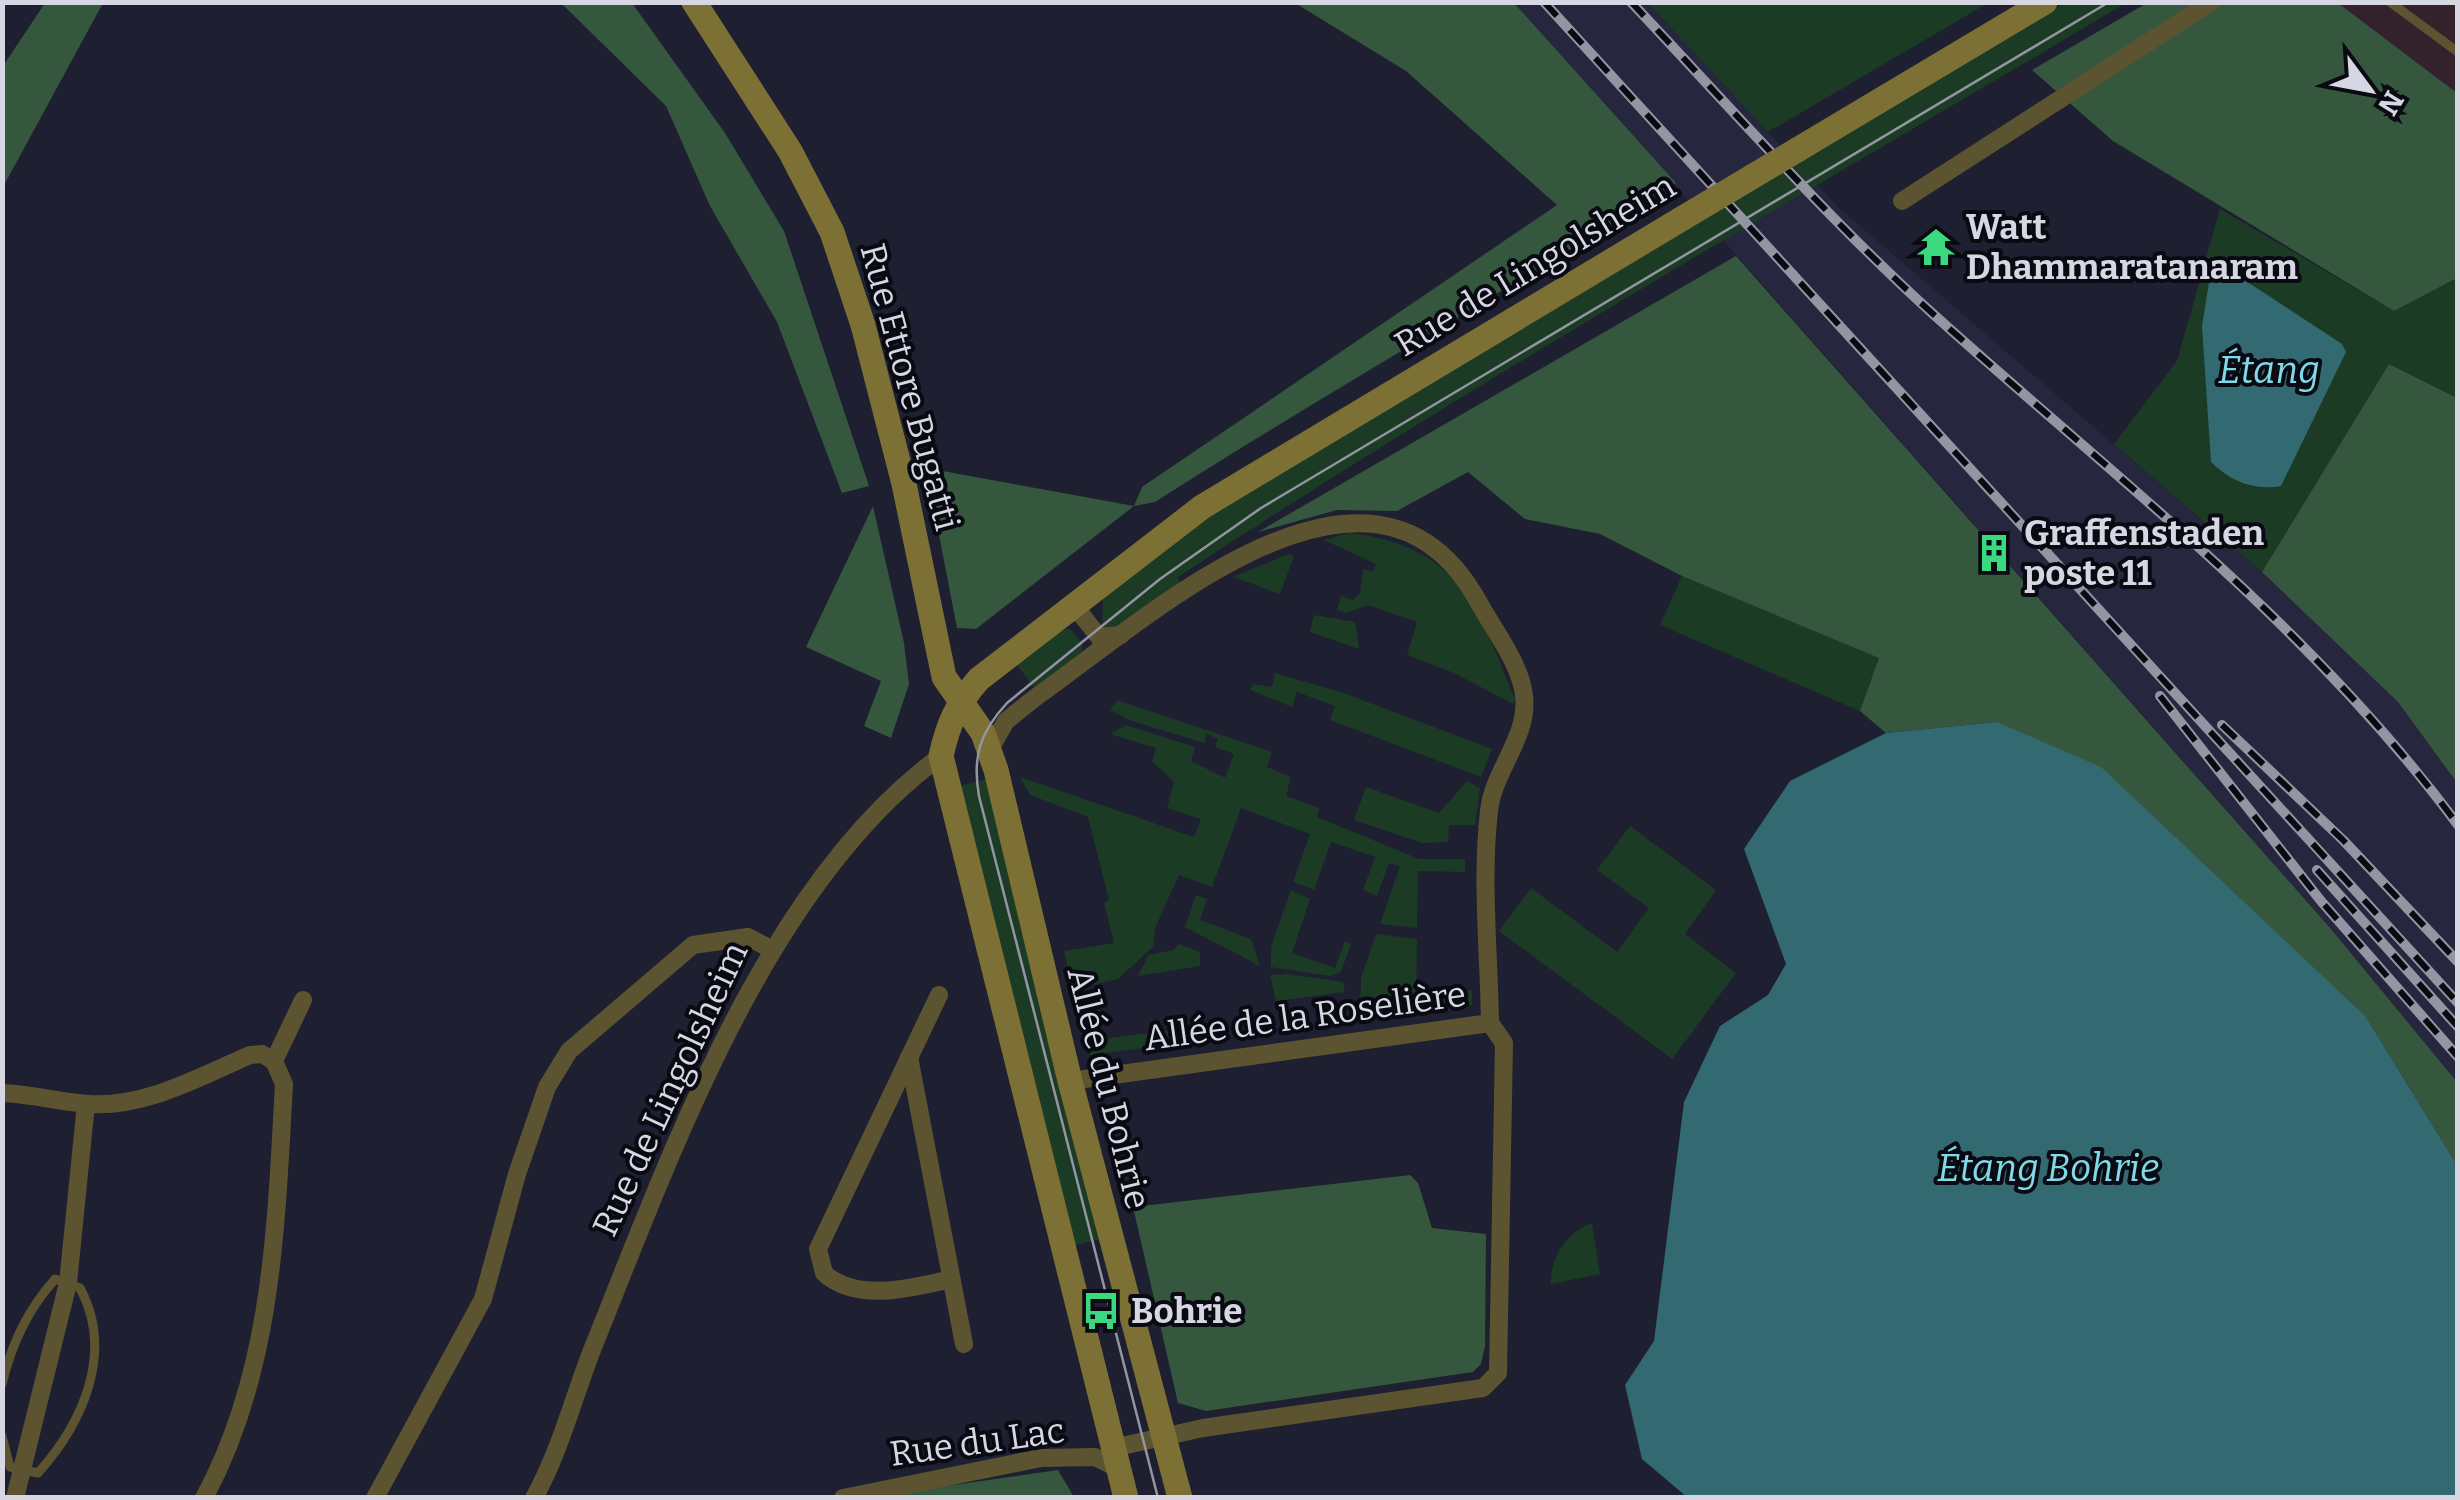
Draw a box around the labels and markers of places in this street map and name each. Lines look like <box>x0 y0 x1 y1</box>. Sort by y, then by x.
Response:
place label: Watt Dhammaratanaram <box>1966 206 2298 288</box>
temple icon: Watt Dhammaratanaram <box>1915 226 1957 268</box>
place label: Graffenstaden poste 11 <box>2024 512 2264 594</box>
building icon: Graffenstaden poste 11 <box>1973 532 2015 574</box>
bus stop icon: Bohrie <box>1080 1290 1122 1332</box>
place label: Bohrie <box>1131 1290 1242 1332</box>

